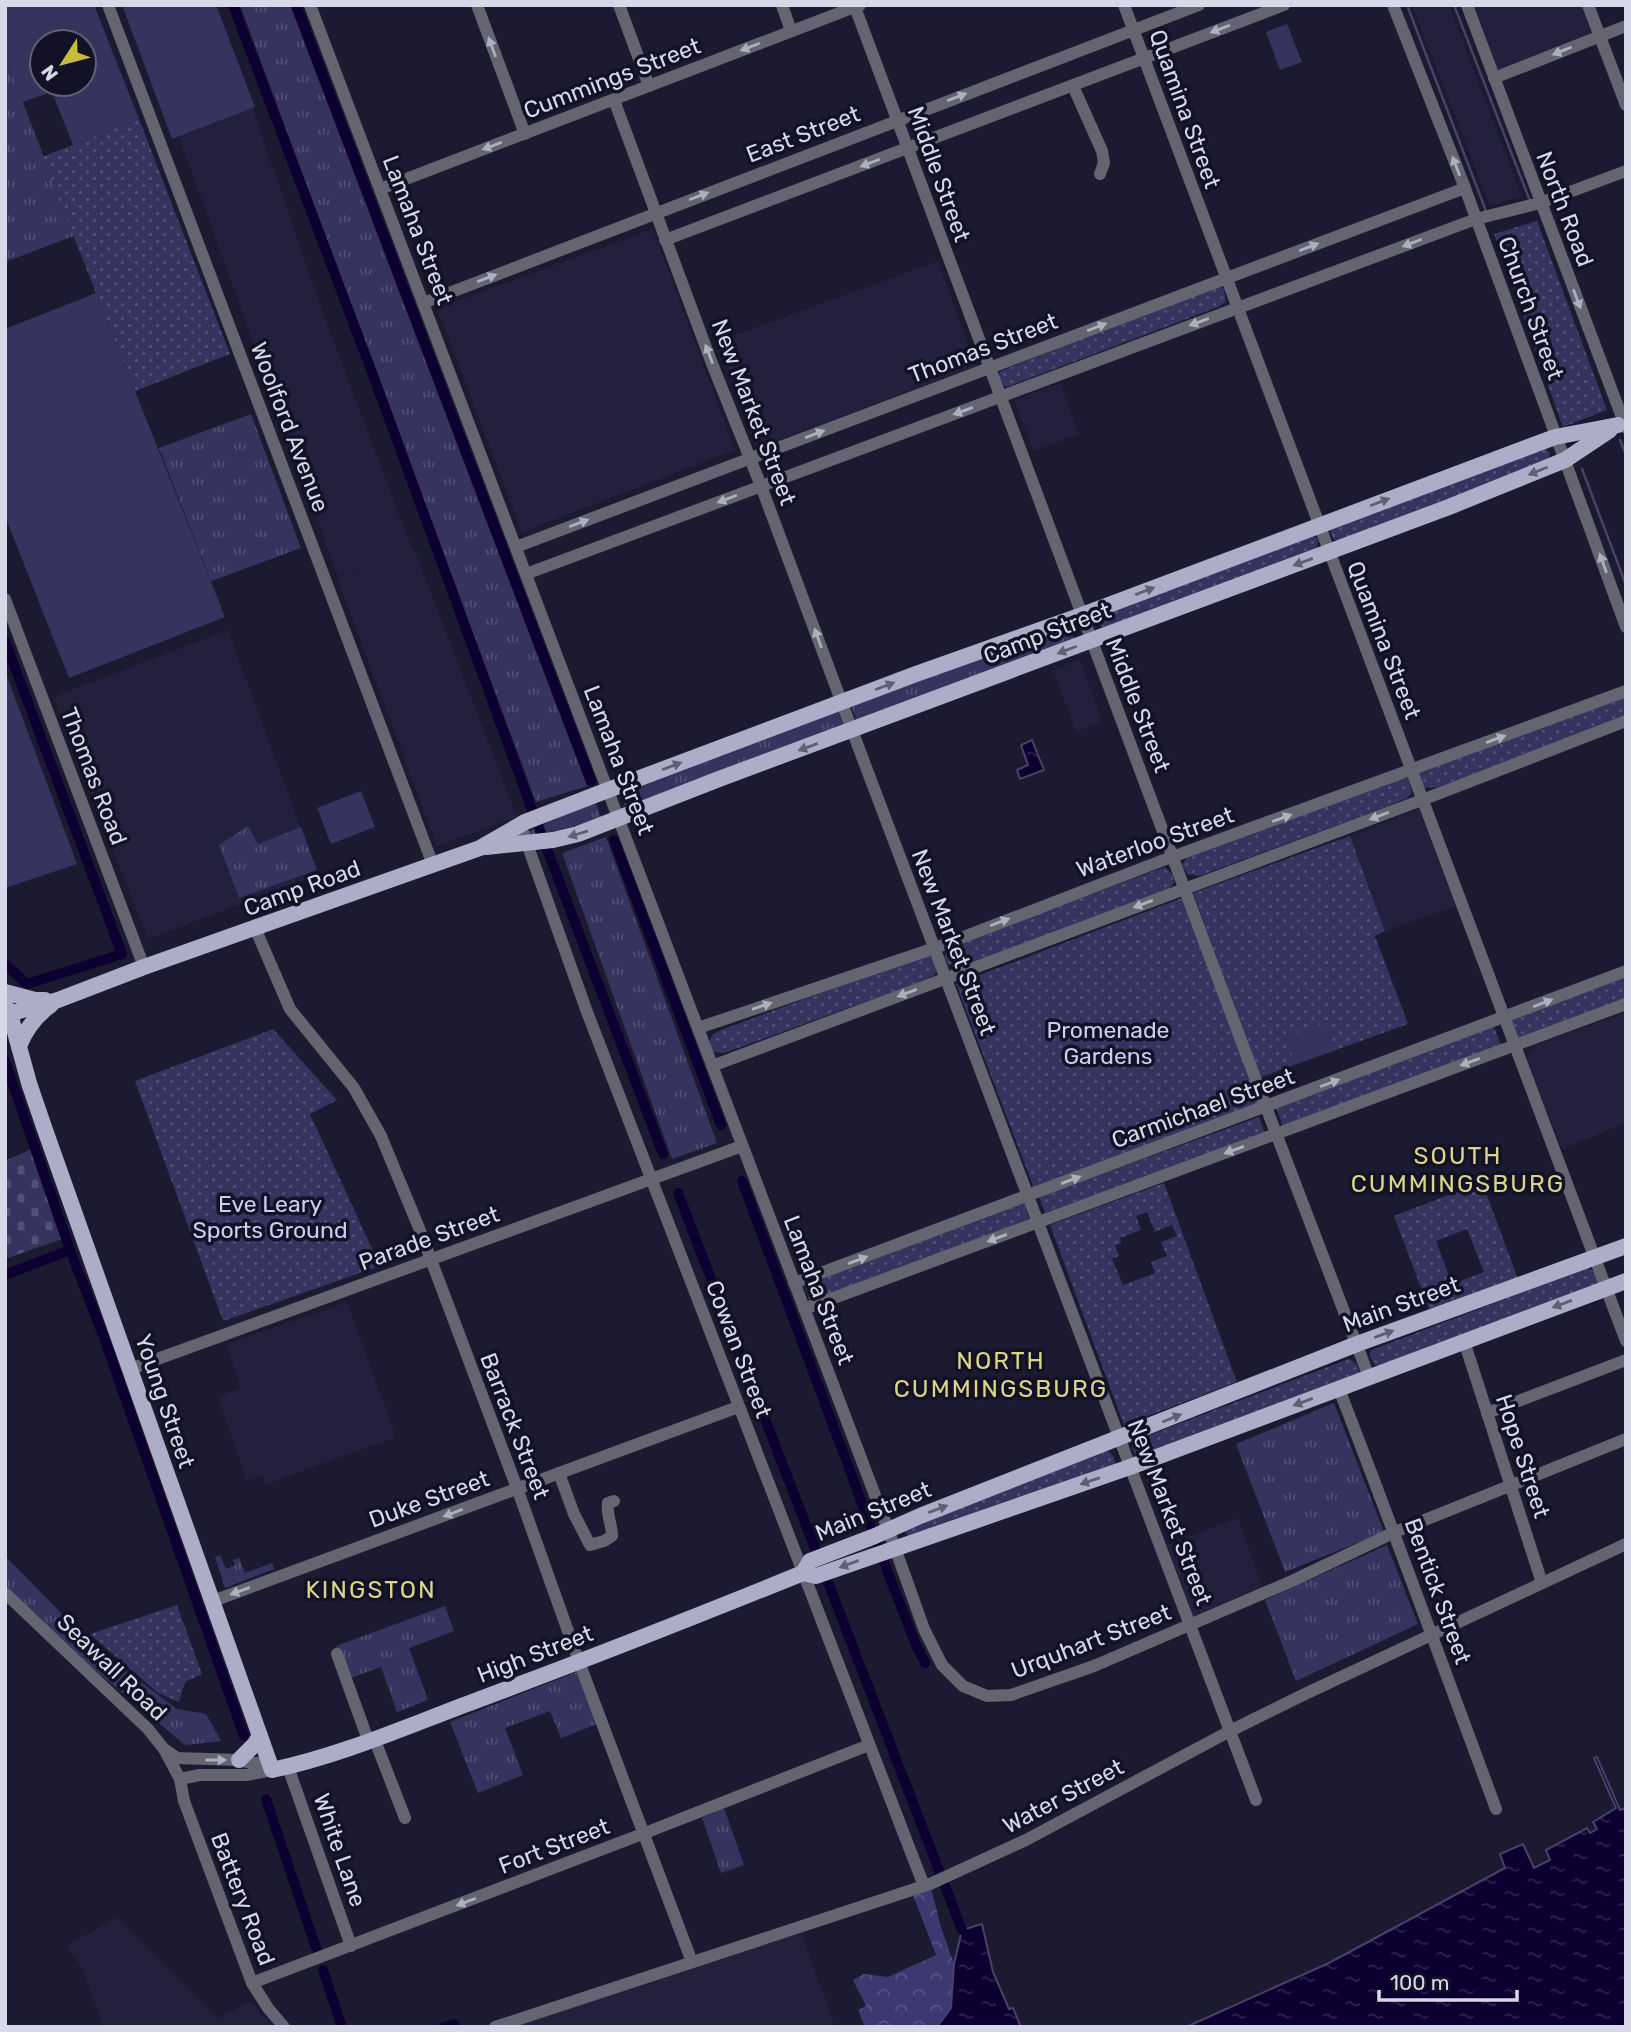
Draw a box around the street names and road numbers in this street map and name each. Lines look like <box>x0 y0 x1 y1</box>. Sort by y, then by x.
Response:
street label: Quamina Street <box>1143 26 1227 192</box>
street label: Cummings Street <box>520 31 704 125</box>
street label: East Street <box>742 100 864 168</box>
street label: Middle Street <box>902 103 976 245</box>
street label: North Road <box>1530 147 1600 271</box>
street label: Lamaha Street <box>377 151 459 309</box>
street label: Church Street <box>1492 232 1570 384</box>
street label: Thomas Street <box>905 307 1061 389</box>
street label: New Market Street <box>706 315 802 509</box>
street label: Woolford Avenue <box>245 338 335 516</box>
street label: Quamina Street <box>1341 557 1427 723</box>
street label: Camp Street <box>979 596 1115 670</box>
street label: Middle Street <box>1100 634 1176 776</box>
street label: Lamaha Street <box>578 681 660 839</box>
street label: Thomas Road <box>55 703 133 849</box>
street label: Waterloo Street <box>1073 801 1237 883</box>
street label: New Market Street <box>906 845 1002 1039</box>
street label: Camp Road <box>240 854 364 922</box>
street label: Carmichael Street <box>1108 1062 1298 1154</box>
street label: Parade Street <box>355 1200 503 1276</box>
street label: Lamaha Street <box>778 1211 860 1369</box>
street label: Main Street <box>1339 1270 1463 1338</box>
street label: Cowan Street <box>700 1276 778 1422</box>
street label: Young Street <box>129 1330 201 1472</box>
street label: Barrack Street <box>474 1349 556 1503</box>
street label: Hope Street <box>1490 1391 1556 1521</box>
street label: New Market Street <box>1122 1415 1218 1609</box>
street label: Duke Street <box>365 1464 493 1534</box>
street label: Main Street <box>811 1475 935 1547</box>
street label: Bentick Street <box>1399 1514 1477 1668</box>
street label: Urquhart Street <box>1007 1598 1175 1684</box>
street label: Seawall Road <box>51 1608 173 1726</box>
street label: High Street <box>473 1619 597 1689</box>
street label: Water Street <box>998 1752 1128 1840</box>
street label: White Lane <box>308 1790 372 1910</box>
street label: Fort Street <box>495 1812 613 1880</box>
street label: Battery Road <box>205 1829 281 1969</box>

